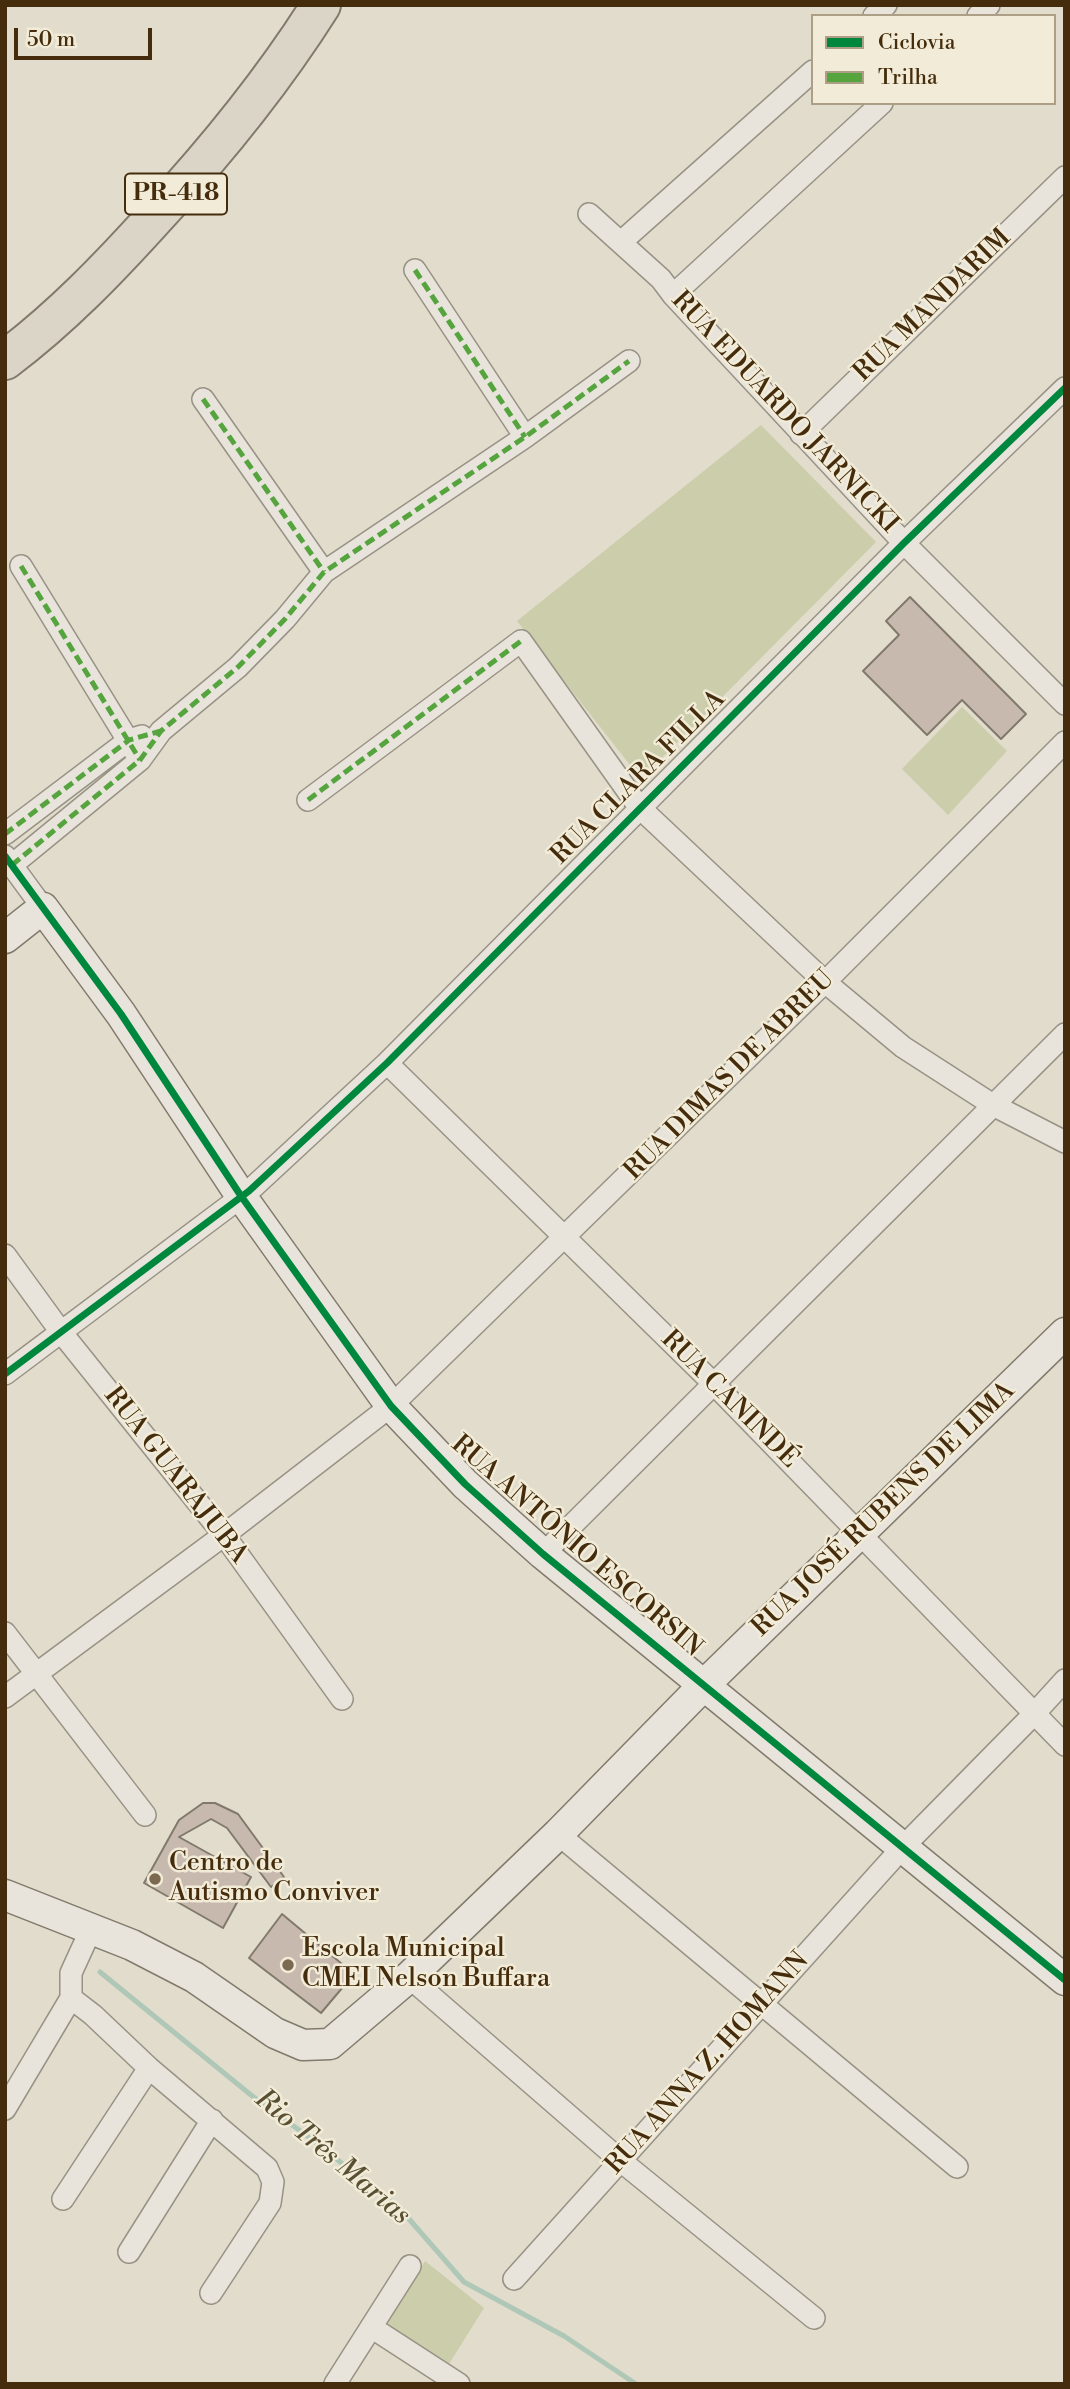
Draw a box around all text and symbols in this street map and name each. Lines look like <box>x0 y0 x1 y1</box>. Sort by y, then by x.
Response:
scale bar <box>18 14 156 58</box>
legend <box>811 14 1056 105</box>
text: 50 m <box>27 27 75 53</box>
text: Ciclovia <box>878 30 955 56</box>
text: Trilha <box>878 65 938 91</box>
road number: PR-418 <box>125 174 227 214</box>
street label: RUA MANDARIM <box>848 223 1018 389</box>
street label: RUA EDUARDO JARNICKI <box>664 286 904 540</box>
street label: RUA CLARA FILLA <box>545 684 733 872</box>
street label: RUA DIMAS DE ABREU <box>619 965 841 1187</box>
street label: RUA CANINDÉ <box>654 1325 804 1475</box>
street label: RUA JOSÉ RUBENS DE LIMA <box>746 1376 1022 1644</box>
street label: RUA GUARAJUBA <box>96 1381 254 1571</box>
street label: RUA ANTÔNIO ESCORSIN <box>444 1429 708 1665</box>
place label: Centro de Autismo Conviver <box>169 1848 380 1910</box>
marker: Centro de Autismo Conviver <box>147 1871 163 1887</box>
place label: Escola Municipal CMEI Nelson Buffara <box>302 1934 550 1996</box>
street label: RUA ANNA Z. HOMANN <box>600 1946 816 2182</box>
marker: Escola Municipal CMEI Nelson Buffara <box>280 1957 296 1973</box>
water label: Rio Três Marias <box>247 2083 417 2233</box>

